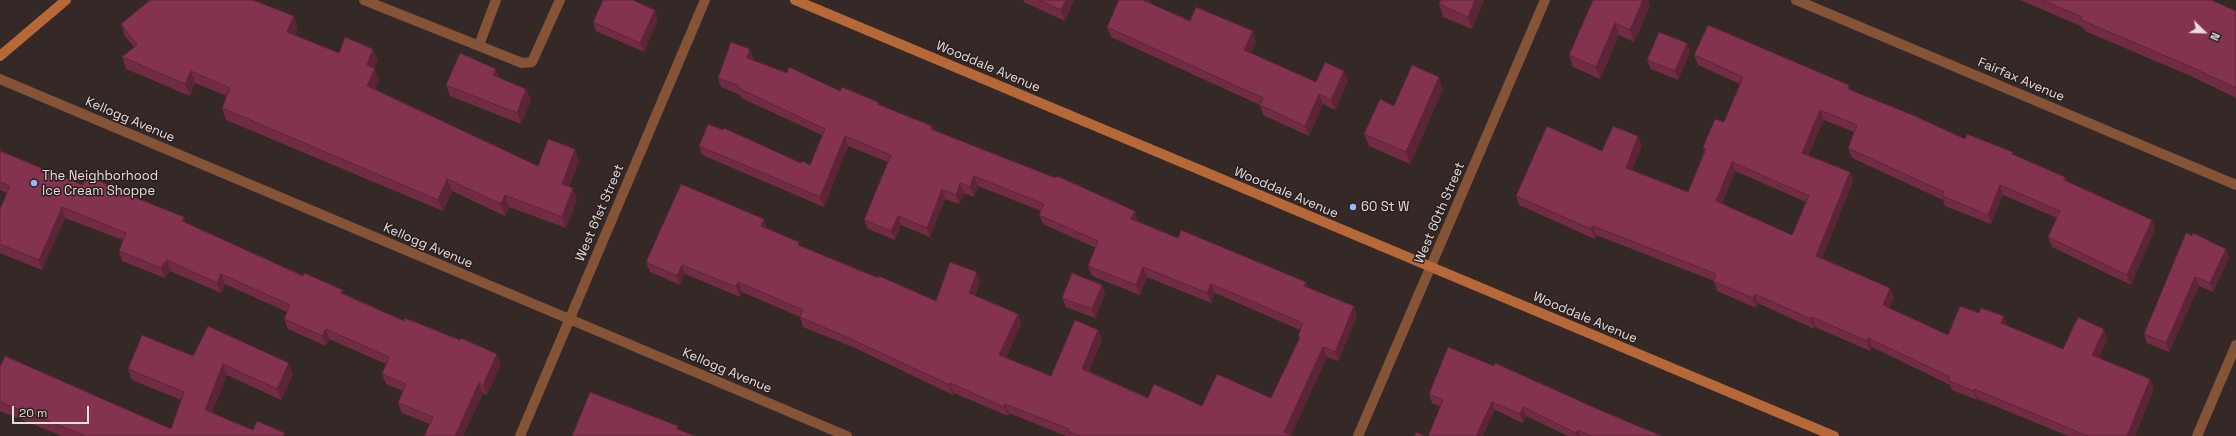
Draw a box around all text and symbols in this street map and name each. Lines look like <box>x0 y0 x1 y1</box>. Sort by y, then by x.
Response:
north arrow <box>2184 12 2224 52</box>
text: N <box>2207 31 2223 43</box>
street label: Wooddale Avenue <box>934 38 1042 96</box>
street label: Fairfax Avenue <box>1975 55 2067 105</box>
street label: Kellogg Avenue <box>83 94 177 146</box>
street label: West 60th Street <box>1412 160 1468 266</box>
street label: West 61st Street <box>572 162 628 264</box>
street label: Wooddale Avenue <box>1232 164 1340 222</box>
place label: The Neighborhood Ice Cream Shoppe <box>42 168 158 199</box>
marker: The Neighborhood Ice Cream Shoppe <box>29 178 39 188</box>
place label: 60 St W <box>1361 199 1409 215</box>
marker: 60 St W <box>1348 202 1358 212</box>
street label: Kellogg Avenue <box>381 220 475 272</box>
street label: Wooddale Avenue <box>1531 289 1639 347</box>
street label: Kellogg Avenue <box>680 345 774 397</box>
scale bar <box>14 398 91 424</box>
text: 20 m <box>19 405 47 421</box>

